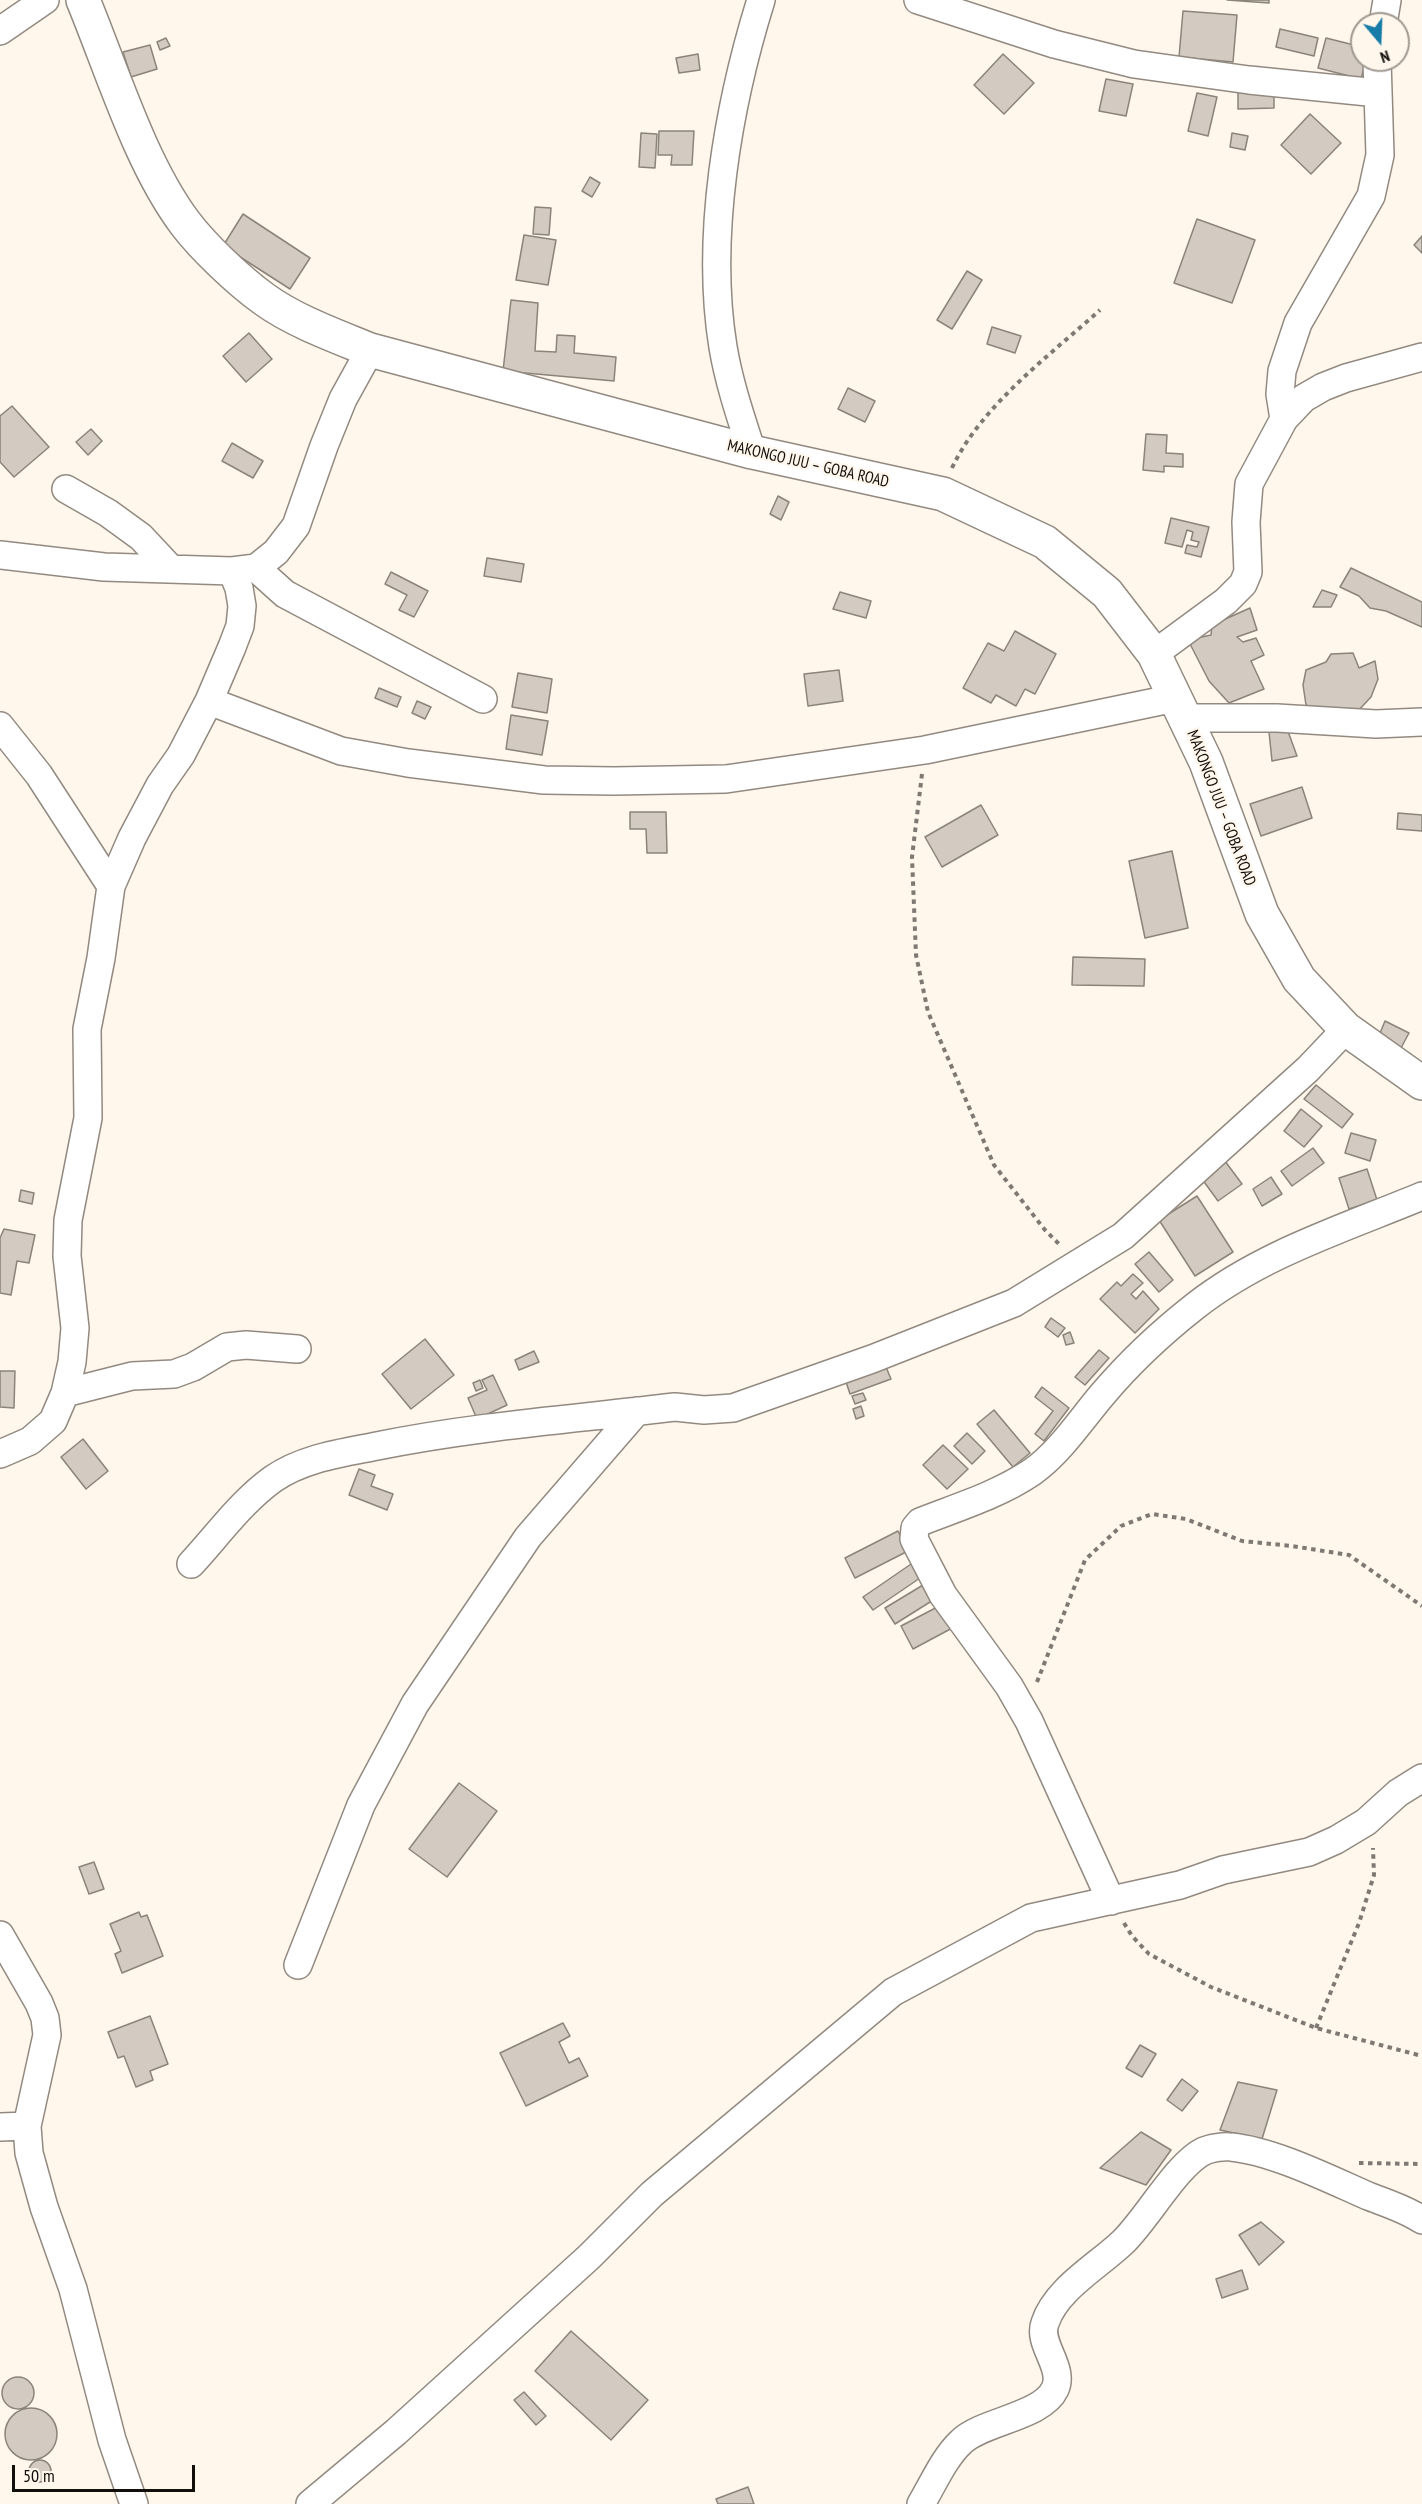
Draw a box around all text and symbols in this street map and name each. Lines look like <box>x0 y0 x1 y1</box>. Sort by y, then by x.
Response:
north arrow <box>1350 12 1410 72</box>
text: N <box>1378 46 1393 68</box>
street label: MAKONGO JUU – GOBA ROAD <box>725 436 891 492</box>
street label: MAKONGO JUU – GOBA ROAD <box>1182 727 1260 889</box>
scale bar <box>15 2453 198 2491</box>
text: 50 m <box>23 2464 55 2487</box>

